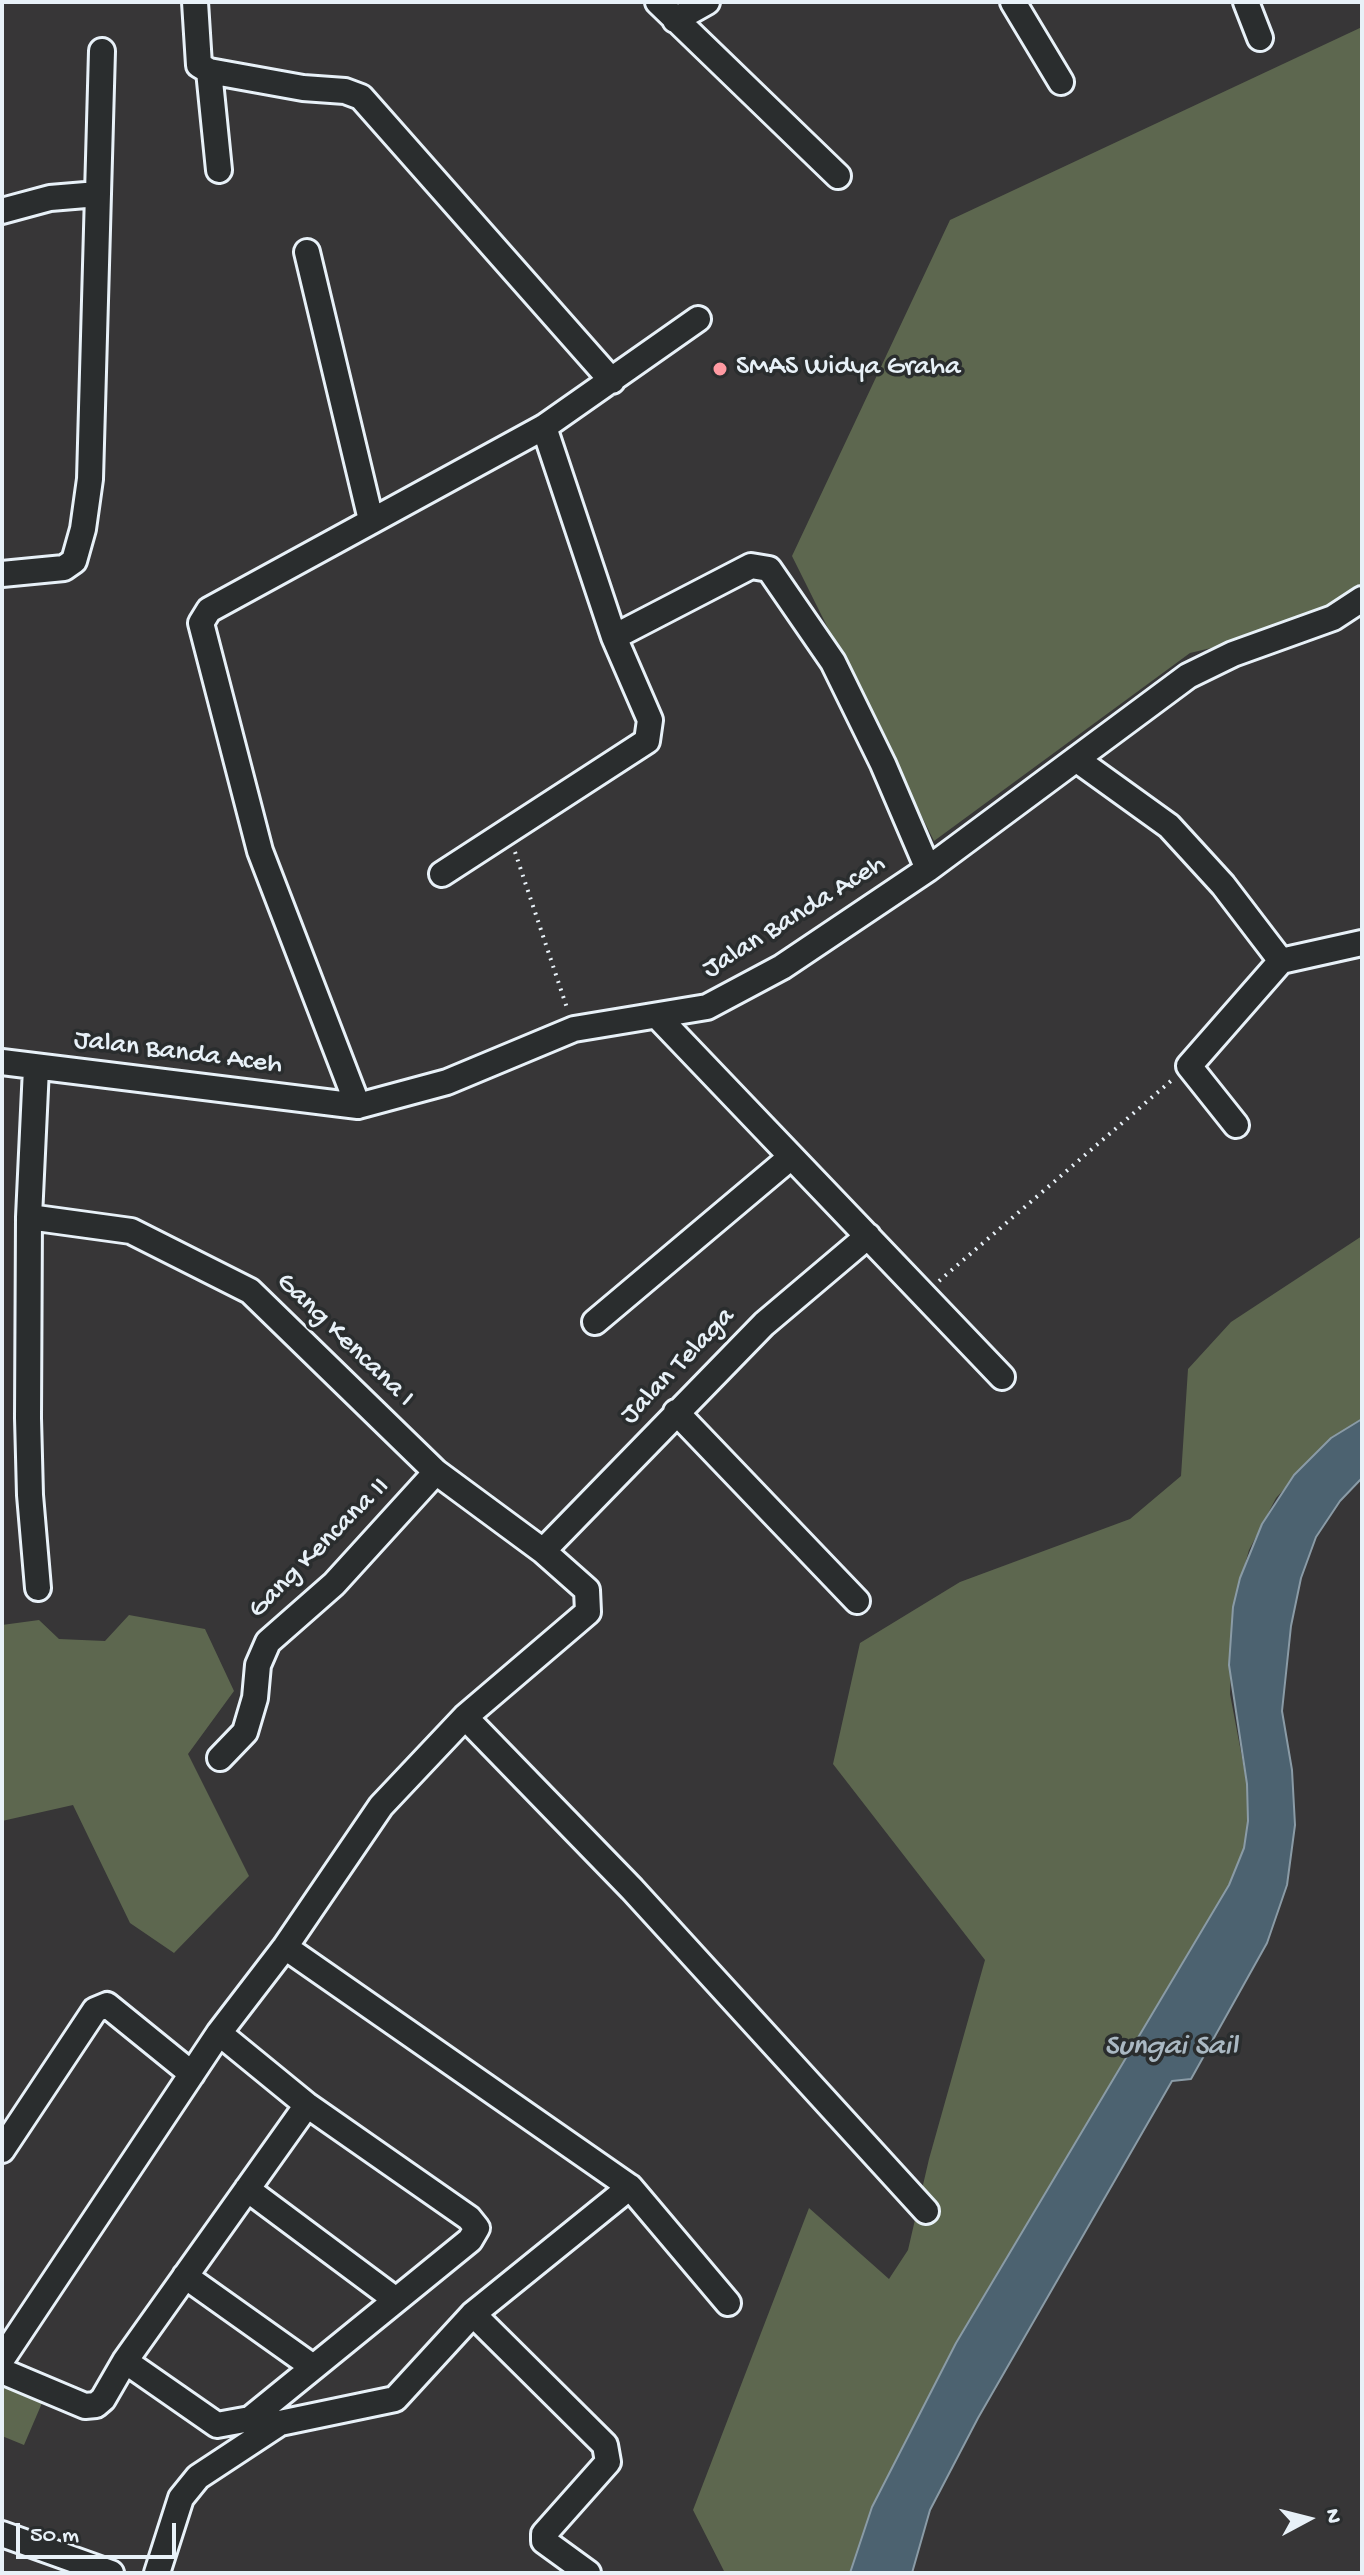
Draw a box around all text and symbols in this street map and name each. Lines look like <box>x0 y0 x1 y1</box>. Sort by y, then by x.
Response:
place label: SMAS Widya Graha <box>736 352 960 386</box>
marker: SMAS Widya Graha <box>711 360 729 378</box>
street label: Jalan Banda Aceh <box>697 848 893 988</box>
street label: Jalan Banda Aceh <box>72 1025 284 1083</box>
street label: Gang Kencana I <box>268 1267 420 1415</box>
street label: Jalan Telaga <box>615 1301 743 1433</box>
street label: Gang Kencana II <box>242 1471 398 1627</box>
water label: Sungai Sail <box>1104 2030 1238 2066</box>
north arrow <box>1268 2479 1348 2559</box>
scale bar <box>20 2507 180 2557</box>
text: N <box>1318 2507 1346 2525</box>
text: 50 m <box>30 2522 79 2551</box>

